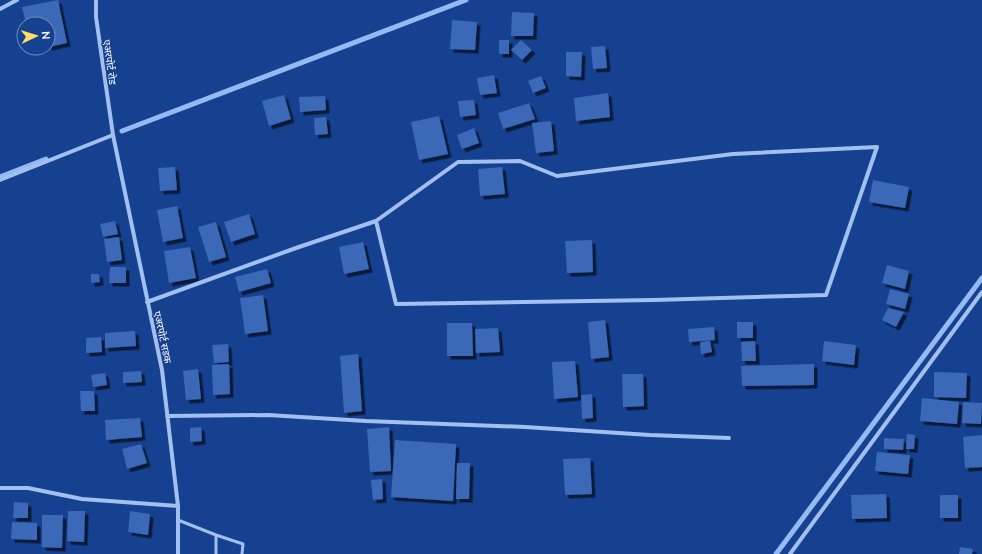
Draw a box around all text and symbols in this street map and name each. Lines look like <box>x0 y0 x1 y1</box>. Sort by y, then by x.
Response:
north arrow <box>16 16 56 56</box>
text: N <box>38 31 53 40</box>
street label: एअरपोर्ट रोड <box>99 39 119 86</box>
street label: एअरपोर्ट सडक <box>150 310 174 365</box>

